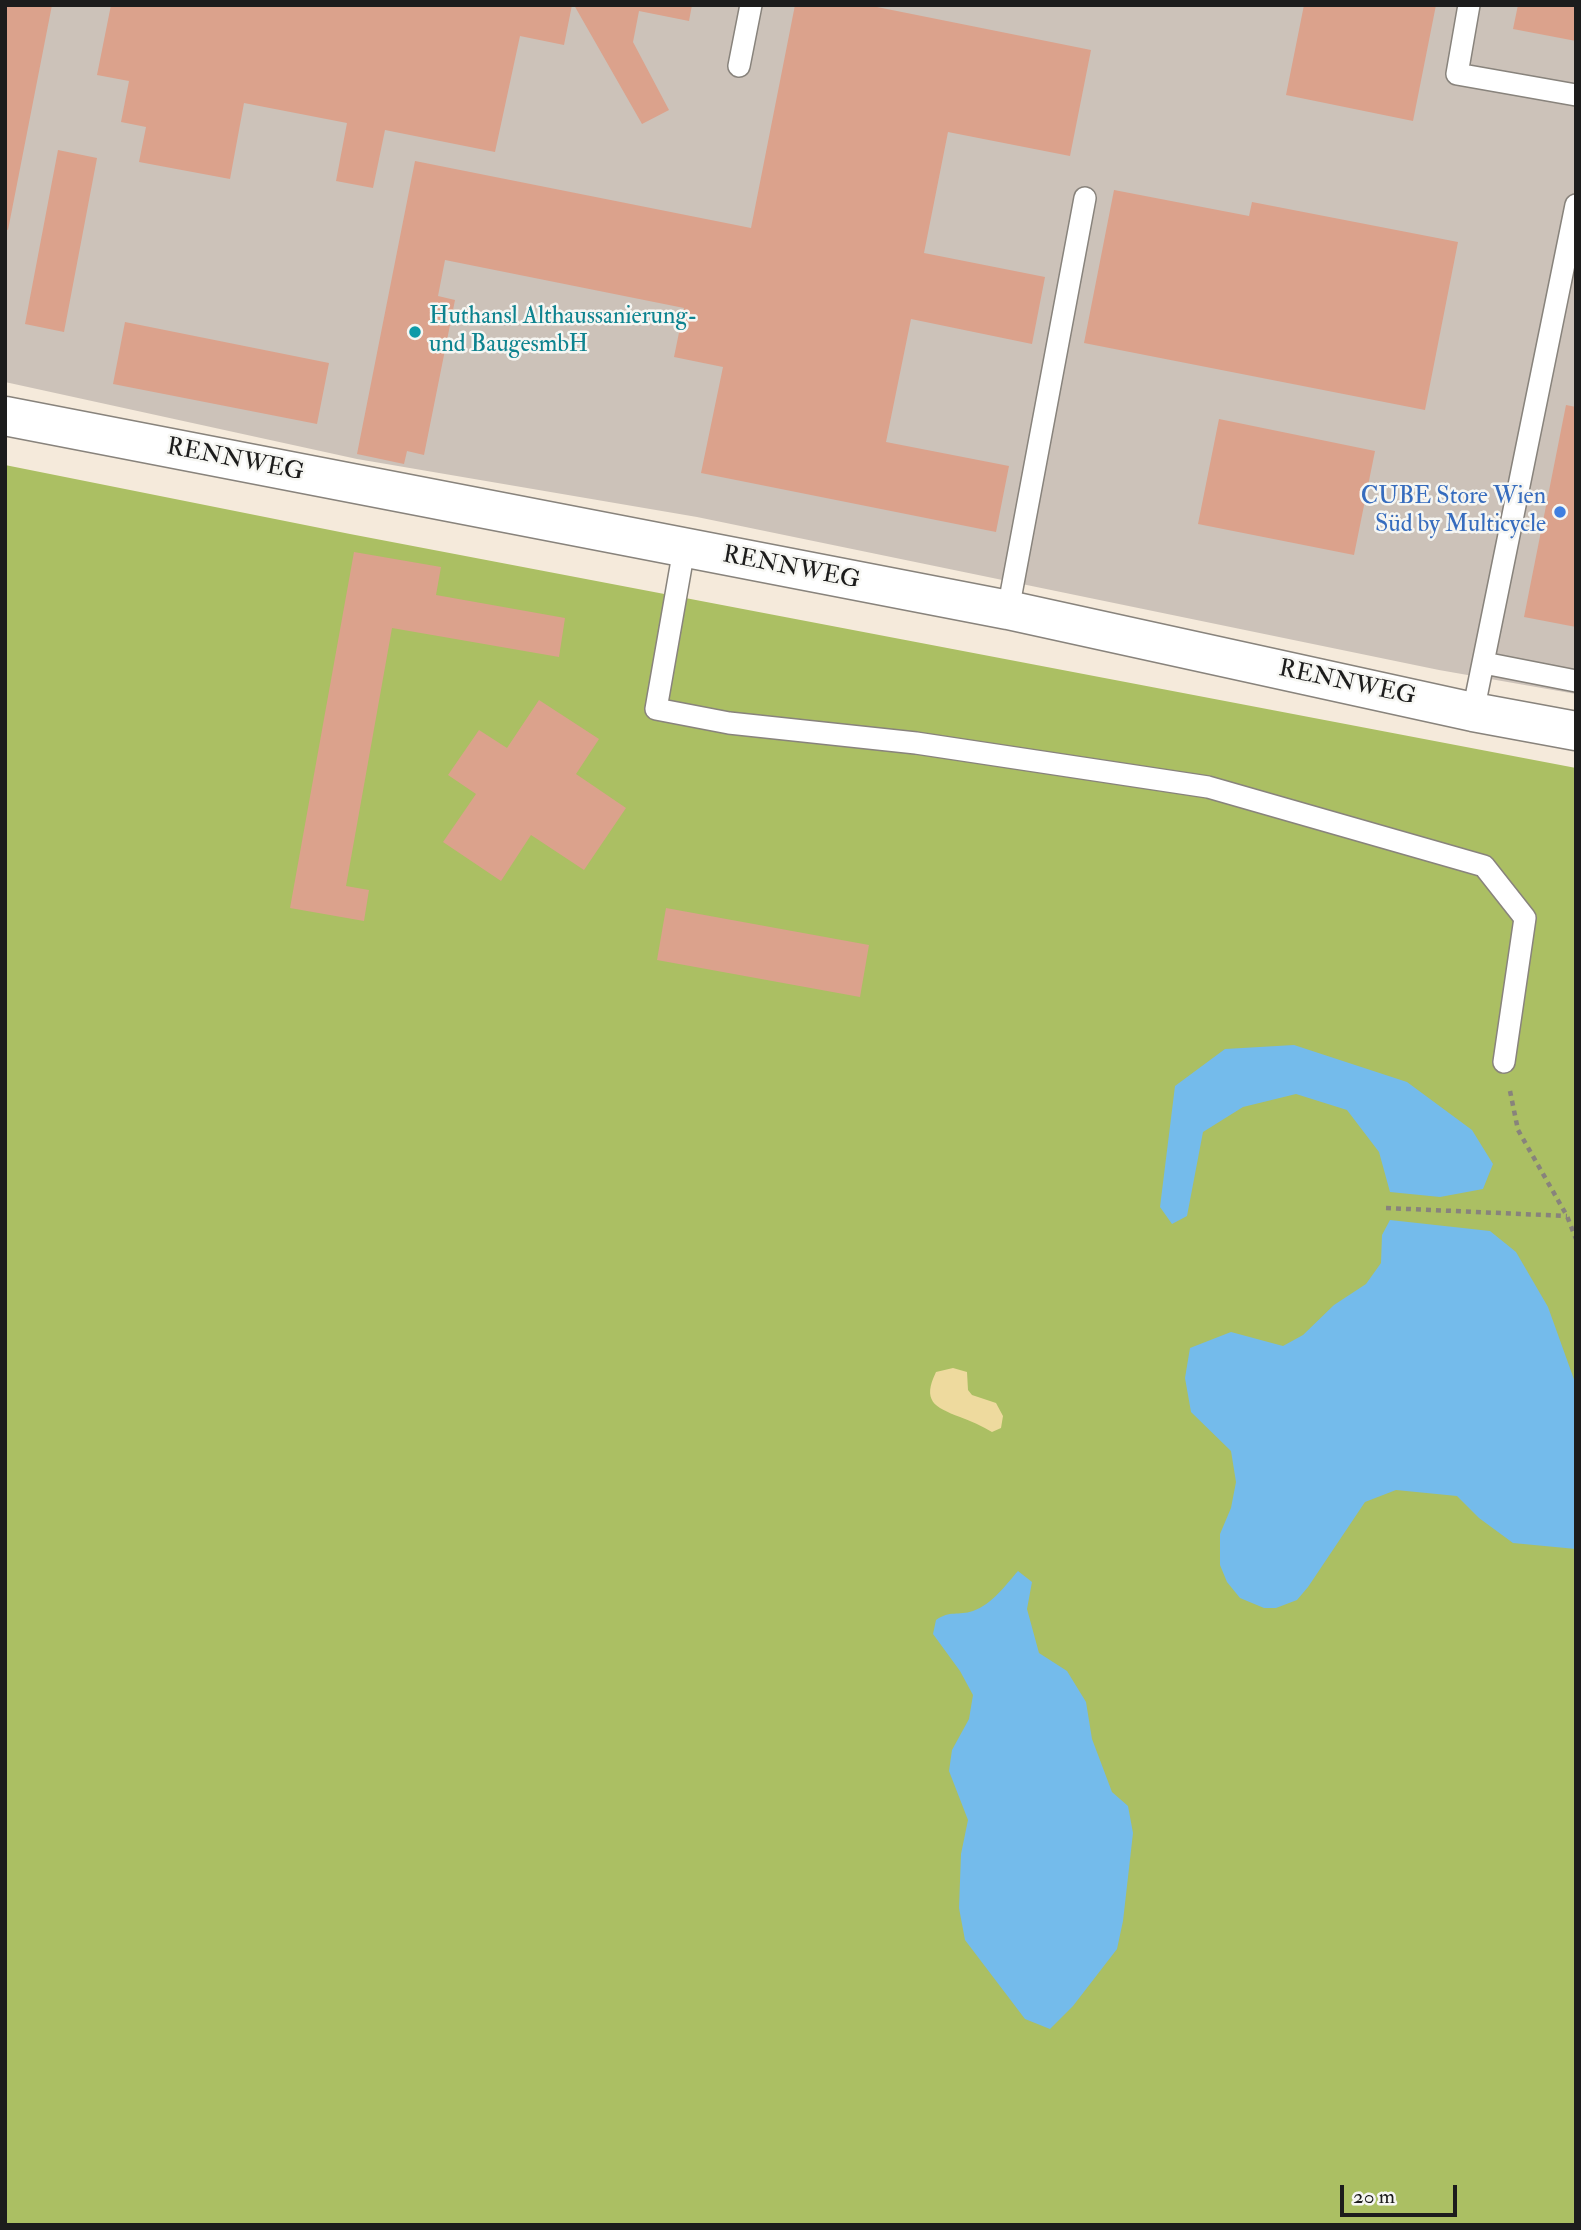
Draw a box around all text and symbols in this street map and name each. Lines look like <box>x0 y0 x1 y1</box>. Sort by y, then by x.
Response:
place label: Huthansl Althaussanierung- und BaugesmbH <box>429 304 697 360</box>
marker: Huthansl Althaussanierung- und BaugesmbH <box>407 324 423 340</box>
street label: RENNWEG <box>164 434 306 488</box>
place label: CUBE Store Wien Süd by Multicycle <box>1361 484 1546 540</box>
marker: CUBE Store Wien Süd by Multicycle <box>1552 504 1568 520</box>
street label: RENNWEG <box>720 542 862 596</box>
street label: RENNWEG <box>1276 655 1418 713</box>
scale bar <box>1343 2170 1460 2214</box>
text: 20 m <box>1353 2183 1395 2210</box>

